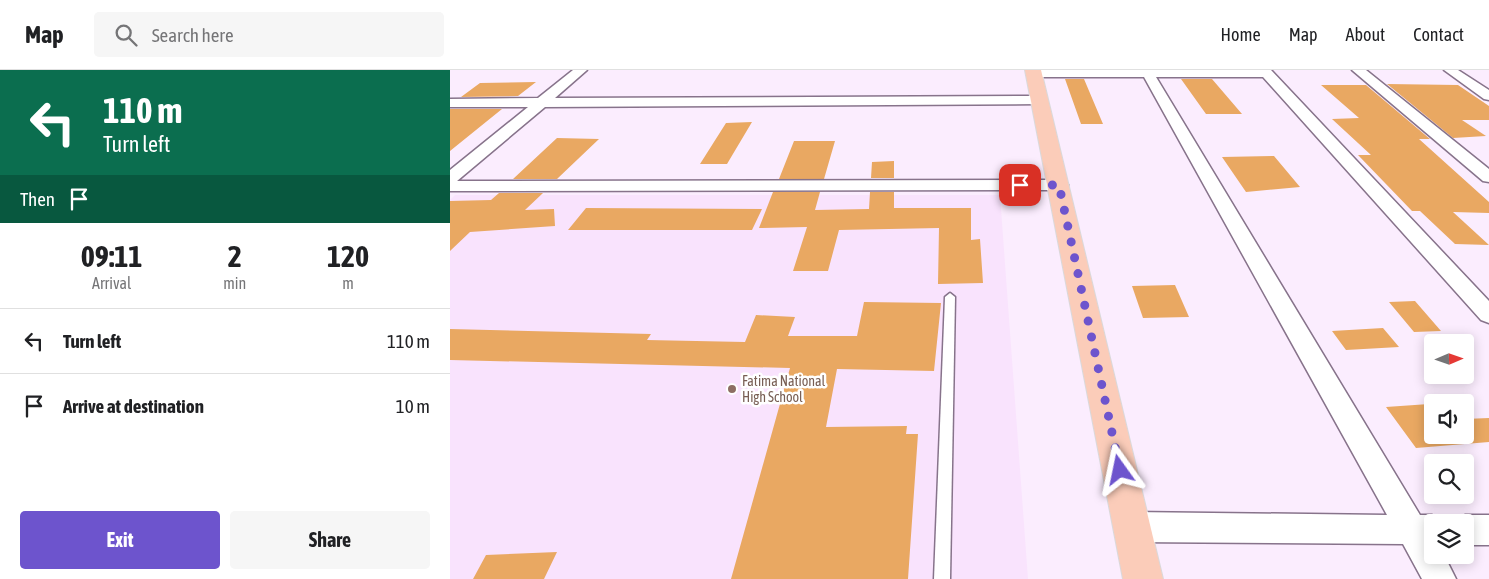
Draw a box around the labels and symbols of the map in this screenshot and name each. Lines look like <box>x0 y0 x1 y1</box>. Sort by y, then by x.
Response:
pin <box>999 164 1041 206</box>
north arrow <box>1424 334 1474 384</box>
place label: Fatima National High School <box>742 373 826 405</box>
marker: Fatima National High School <box>726 383 738 395</box>
position arrow <box>1093 443 1145 495</box>

